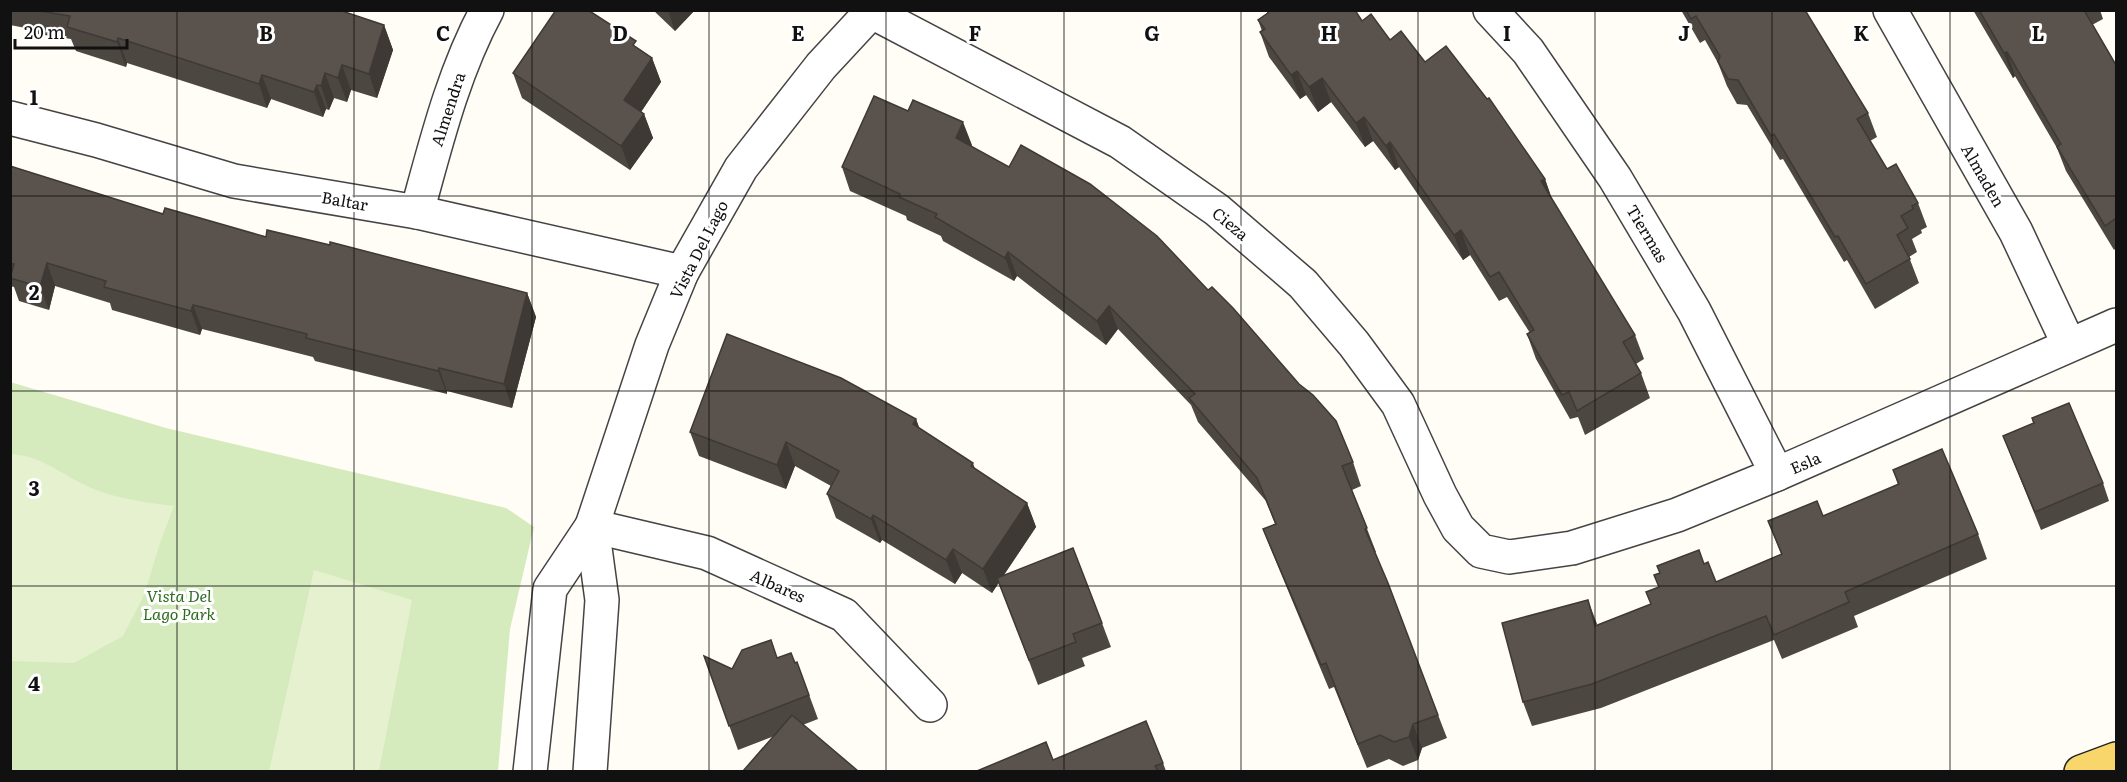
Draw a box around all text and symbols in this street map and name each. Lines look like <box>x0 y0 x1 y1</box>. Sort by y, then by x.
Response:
scale bar <box>15 12 128 50</box>
text: B <box>259 17 273 47</box>
text: C <box>436 17 450 47</box>
text: D <box>612 17 628 47</box>
text: E <box>791 17 805 47</box>
text: F <box>969 17 982 47</box>
text: G <box>1144 17 1160 47</box>
text: H <box>1321 17 1337 47</box>
text: I <box>1503 17 1511 47</box>
text: J <box>1678 17 1690 47</box>
text: K <box>1853 17 1869 47</box>
text: L <box>2032 17 2045 47</box>
text: 20 m <box>24 18 65 45</box>
street label: Almendra <box>424 68 470 149</box>
text: 1 <box>30 81 38 111</box>
street label: Almaden <box>1956 139 2012 211</box>
street label: Baltar <box>320 184 371 216</box>
street label: Vista Del Lago <box>663 196 733 302</box>
street label: Tiermas <box>1621 199 1675 267</box>
street label: Cieza <box>1208 201 1255 246</box>
text: 2 <box>29 276 40 306</box>
street label: Esla <box>1786 444 1825 479</box>
text: 3 <box>28 472 40 502</box>
street label: Albares <box>747 562 809 608</box>
park label: Vista Del Lago Park <box>143 583 216 625</box>
text: 4 <box>28 667 40 697</box>

